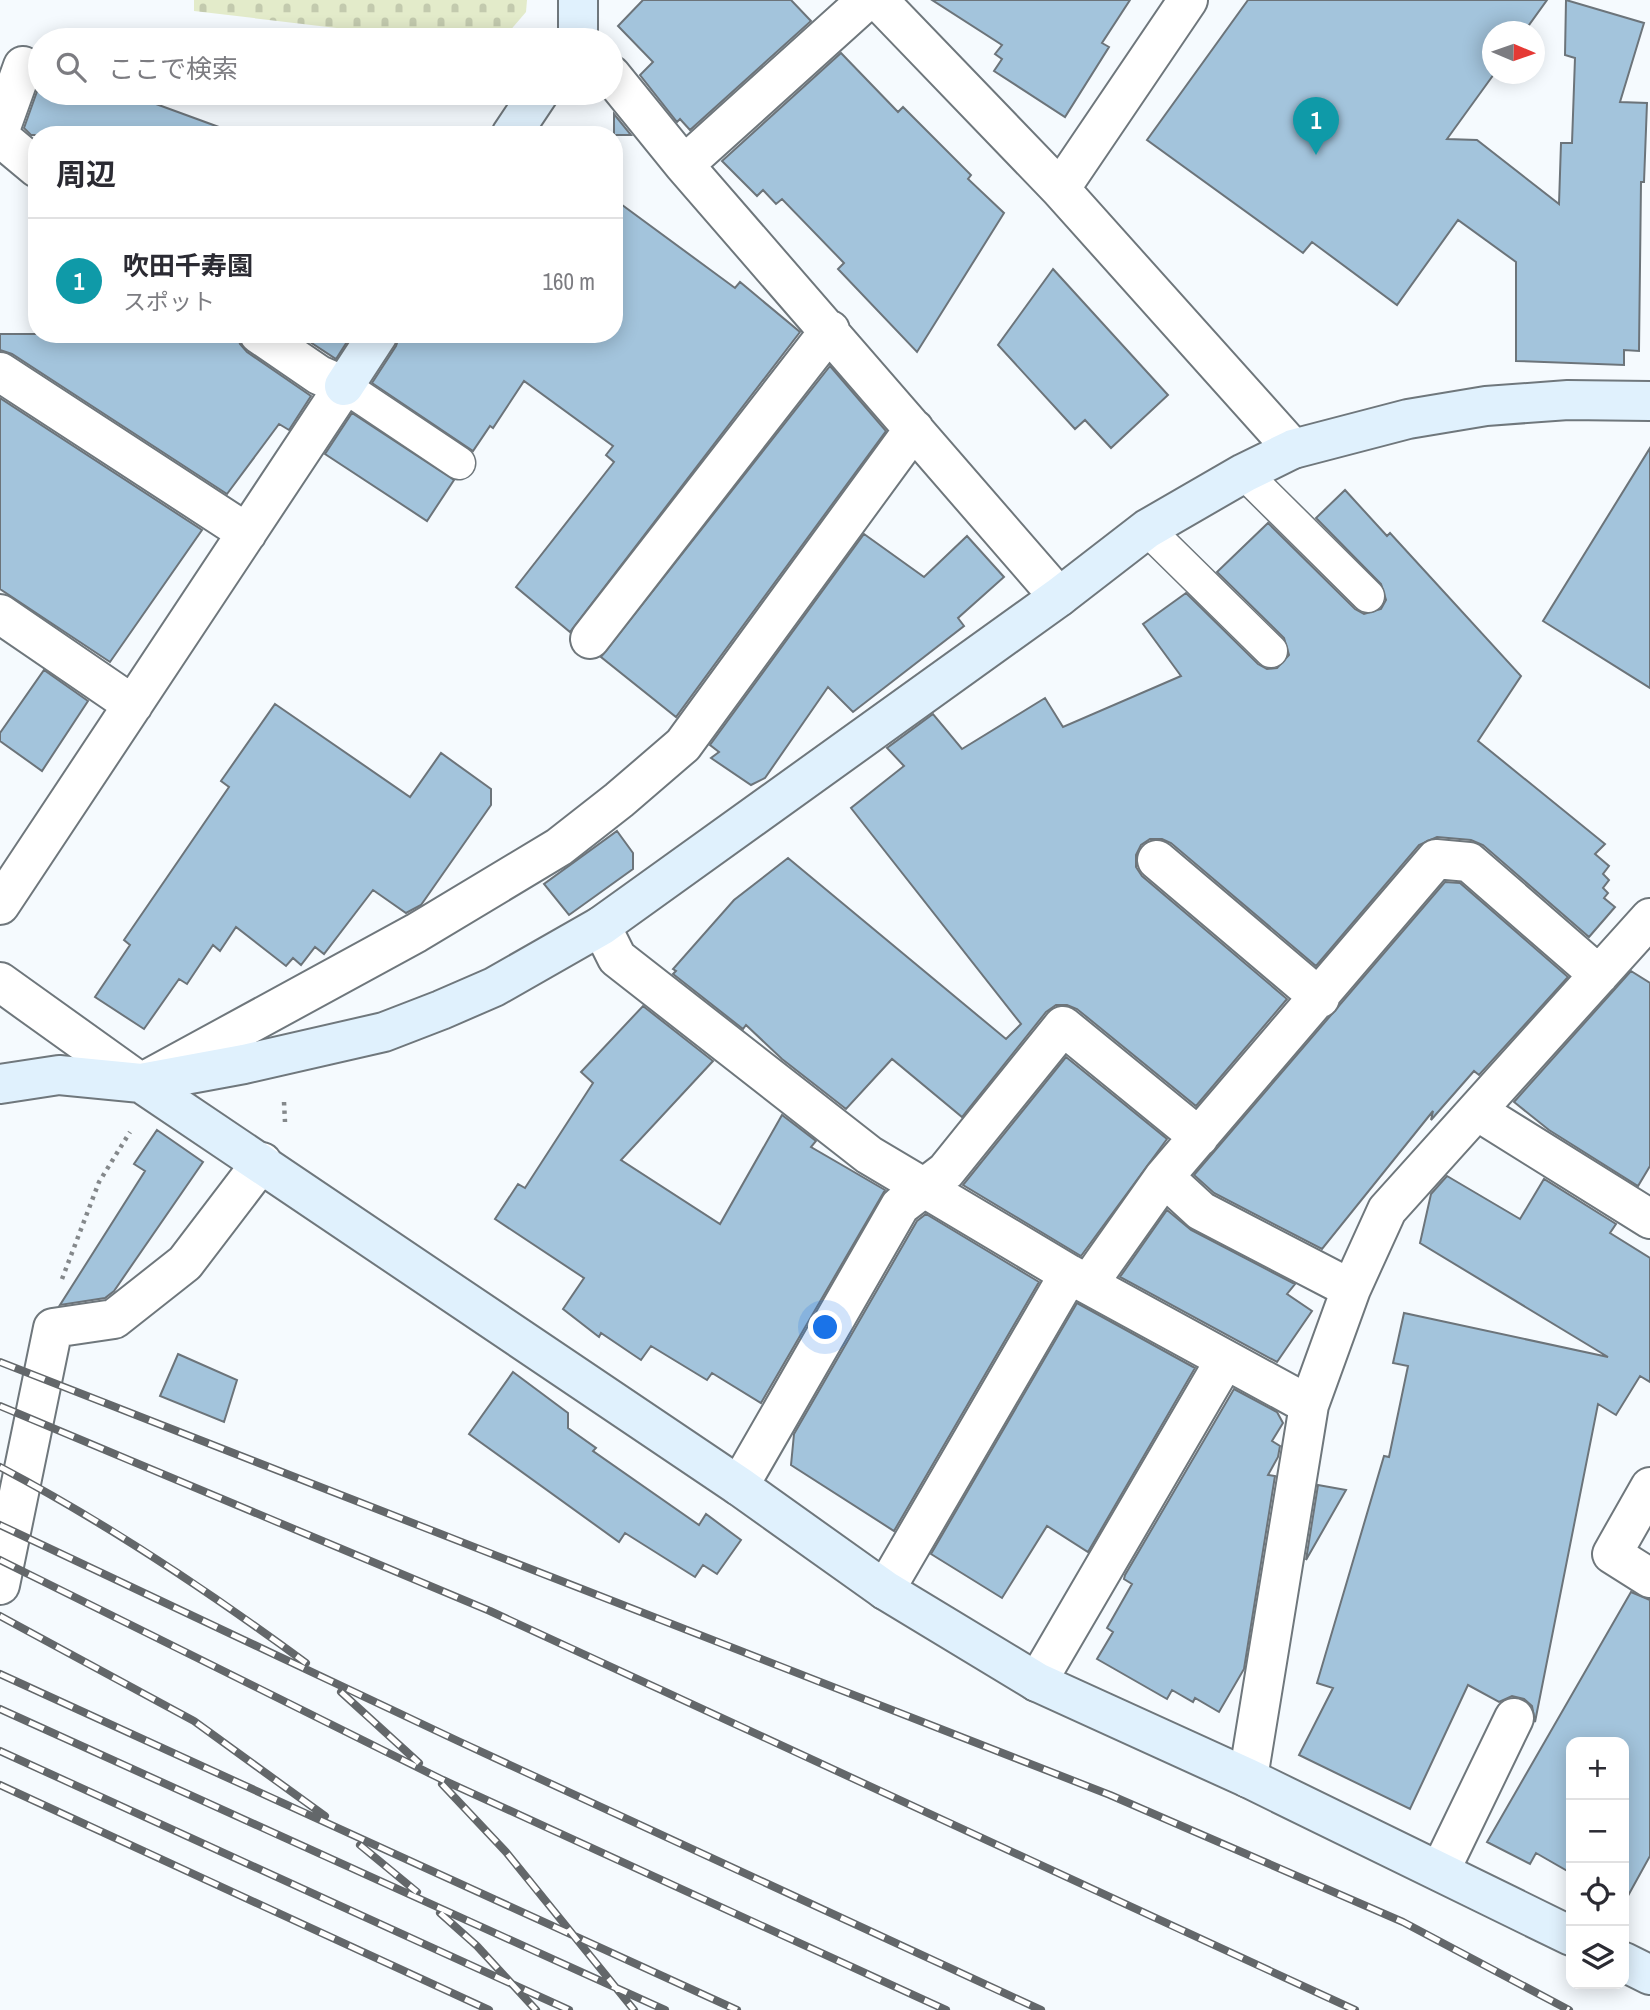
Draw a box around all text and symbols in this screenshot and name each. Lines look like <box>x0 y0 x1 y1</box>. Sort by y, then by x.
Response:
north arrow <box>1482 21 1545 84</box>
search box <box>28 28 623 105</box>
icon: search <box>52 48 90 86</box>
text: ここで検索 <box>108 51 238 86</box>
pin: 1 <box>1293 97 1339 155</box>
text: 周辺 <box>56 154 116 194</box>
text: 吹田千寿園 <box>123 248 253 283</box>
text: 1 <box>74 266 84 297</box>
text: 160 m <box>543 266 595 297</box>
text: スポット <box>123 286 215 317</box>
your location <box>808 1310 842 1344</box>
map controls <box>1566 1737 1629 1989</box>
button: + <box>1566 1737 1629 1800</box>
button: − <box>1566 1800 1629 1863</box>
button: locate <box>1566 1863 1629 1926</box>
button: layers <box>1566 1926 1629 1989</box>

